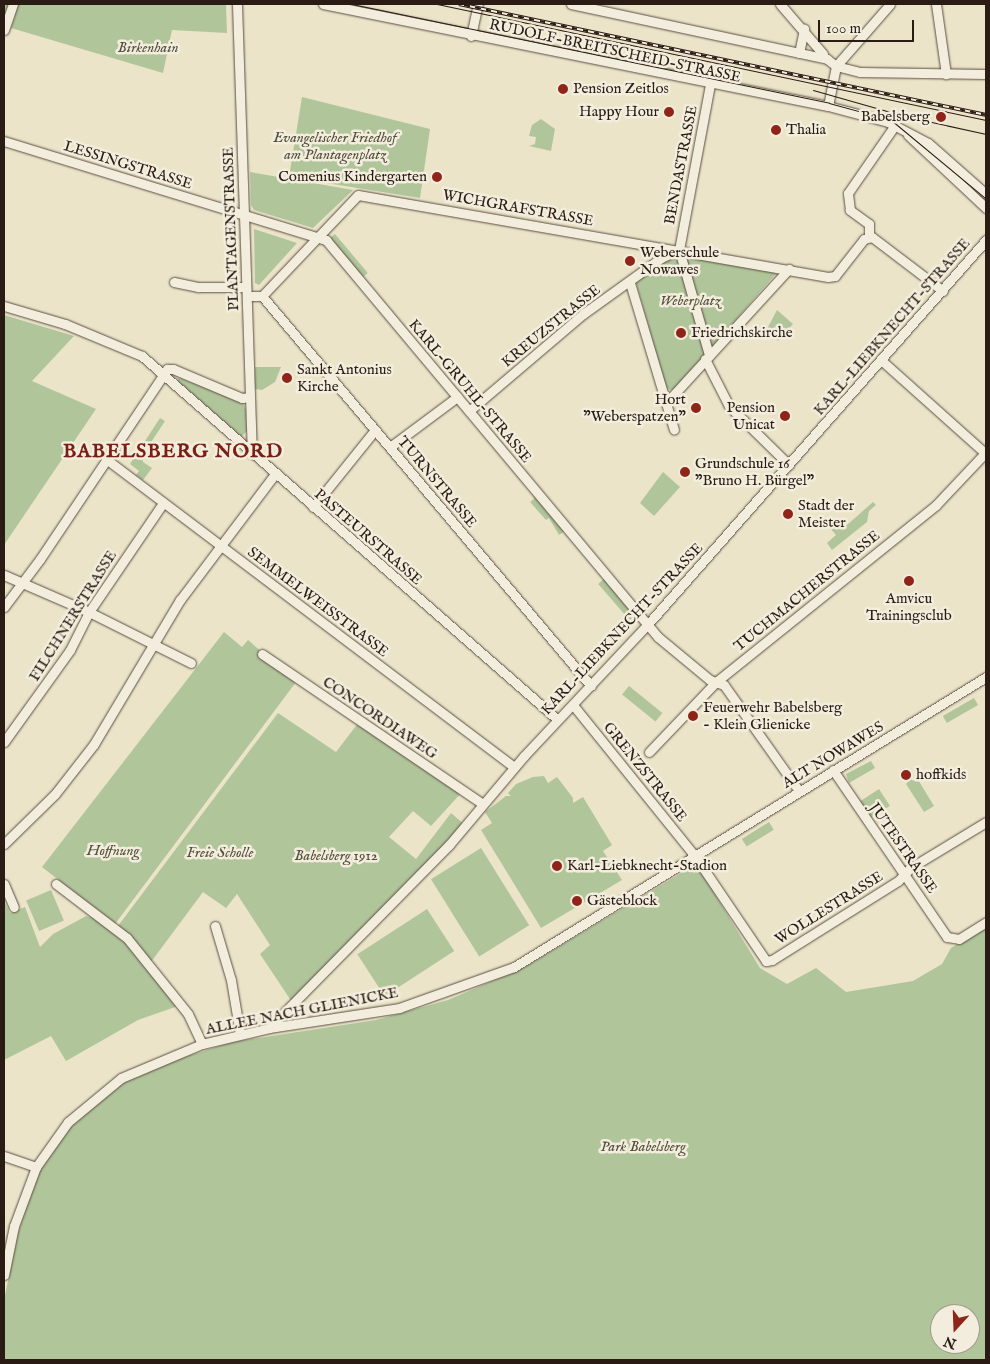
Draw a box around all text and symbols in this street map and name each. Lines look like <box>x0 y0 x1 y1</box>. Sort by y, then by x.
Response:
scale bar <box>820 10 916 42</box>
street label: RUDOLF-BREITSCHEID-STRASSE <box>488 15 742 87</box>
text: 100 m <box>826 19 861 38</box>
park label: Birkenhain <box>117 39 179 57</box>
place label: Pension Zeitlos <box>573 80 669 98</box>
marker: Pension Zeitlos <box>557 83 569 95</box>
place label: Happy Hour <box>579 103 659 121</box>
street label: BENDASTRASSE <box>661 104 701 226</box>
marker: Happy Hour <box>663 106 675 118</box>
place label: Babelsberg <box>861 108 930 126</box>
marker: Babelsberg <box>934 110 948 124</box>
place label: Thalia <box>786 121 826 139</box>
marker: Thalia <box>770 124 782 136</box>
park label: Evangelischer Friedhof am Plantagenplatz <box>273 128 397 163</box>
street label: LESSINGSTRASSE <box>62 137 194 193</box>
street label: PLANTAGENSTRASSE <box>219 147 243 311</box>
place label: Comenius Kindergarten <box>278 168 427 186</box>
marker: Comenius Kindergarten <box>431 171 443 183</box>
street label: WICHGRAFSTRASSE <box>441 186 595 230</box>
street label: KARL-LIEBKNECHT-STRASSE <box>810 235 974 419</box>
place label: Weberschule Nowawes <box>640 243 719 278</box>
marker: Weberschule Nowawes <box>624 255 636 267</box>
street label: KREUZSTRASSE <box>498 281 604 371</box>
park label: Weberplatz <box>660 292 720 310</box>
street label: KARL-GRUHL-STRASSE <box>405 316 535 466</box>
place label: Friedrichskirche <box>691 324 793 342</box>
marker: Friedrichskirche <box>675 327 687 339</box>
place label: Sankt Antonius Kirche <box>297 360 392 395</box>
marker: Sankt Antonius Kirche <box>281 372 293 384</box>
place label: Hort "Weberspatzen" <box>583 390 686 425</box>
place label: Pension Unicat <box>726 398 775 433</box>
marker: Hort "Weberspatzen" <box>690 402 702 414</box>
marker: Pension Unicat <box>779 410 791 422</box>
street label: TURNSTRASSE <box>394 433 480 531</box>
district label: BABELSBERG NORD <box>61 439 285 463</box>
place label: Grundschule 16 "Bruno H. Bürgel" <box>695 454 814 489</box>
marker: Grundschule 16 "Bruno H. Bürgel" <box>679 466 691 478</box>
street label: PASTEURSTRASSE <box>310 485 426 589</box>
place label: Stadt der Meister <box>798 496 854 531</box>
marker: Stadt der Meister <box>782 508 794 520</box>
street label: TUCHMACHERSTRASSE <box>730 527 884 655</box>
street label: KARL-LIEBKNECHT-STRASSE <box>537 539 707 719</box>
street label: SEMMELWEISSTRASSE <box>244 543 392 661</box>
street label: FILCHNERSTRASSE <box>25 547 121 685</box>
marker: Amvicu Trainingsclub <box>903 575 915 587</box>
place label: Amvicu Trainingsclub <box>866 589 952 624</box>
street label: CONCORDIAWEG <box>319 673 441 763</box>
place label: Feuerwehr Babelsberg - Klein Glienicke <box>703 698 842 733</box>
marker: Feuerwehr Babelsberg - Klein Glienicke <box>687 710 699 722</box>
street label: ALT NOWAWES <box>779 718 887 792</box>
street label: GRENZSTRASSE <box>599 719 691 825</box>
place label: hoffkids <box>916 766 966 784</box>
marker: hoffkids <box>900 769 912 781</box>
street label: JUTESTRASSE <box>865 799 941 897</box>
park label: Hoffnung <box>87 842 139 860</box>
park label: Freie Scholle <box>187 844 253 862</box>
park label: Babelsberg 1912 <box>294 847 378 865</box>
place label: Karl-Liebknecht-Stadion <box>567 857 727 875</box>
marker: Karl-Liebknecht-Stadion <box>551 860 563 872</box>
street label: WOLLESTRASSE <box>772 868 886 948</box>
place label: Gästeblock <box>587 892 657 910</box>
marker: Gästeblock <box>571 895 583 907</box>
street label: ALLEE NACH GLIENICKE <box>204 983 400 1039</box>
park label: Park Babelsberg <box>600 1138 686 1156</box>
north arrow <box>930 1304 980 1354</box>
text: N <box>941 1332 959 1353</box>

